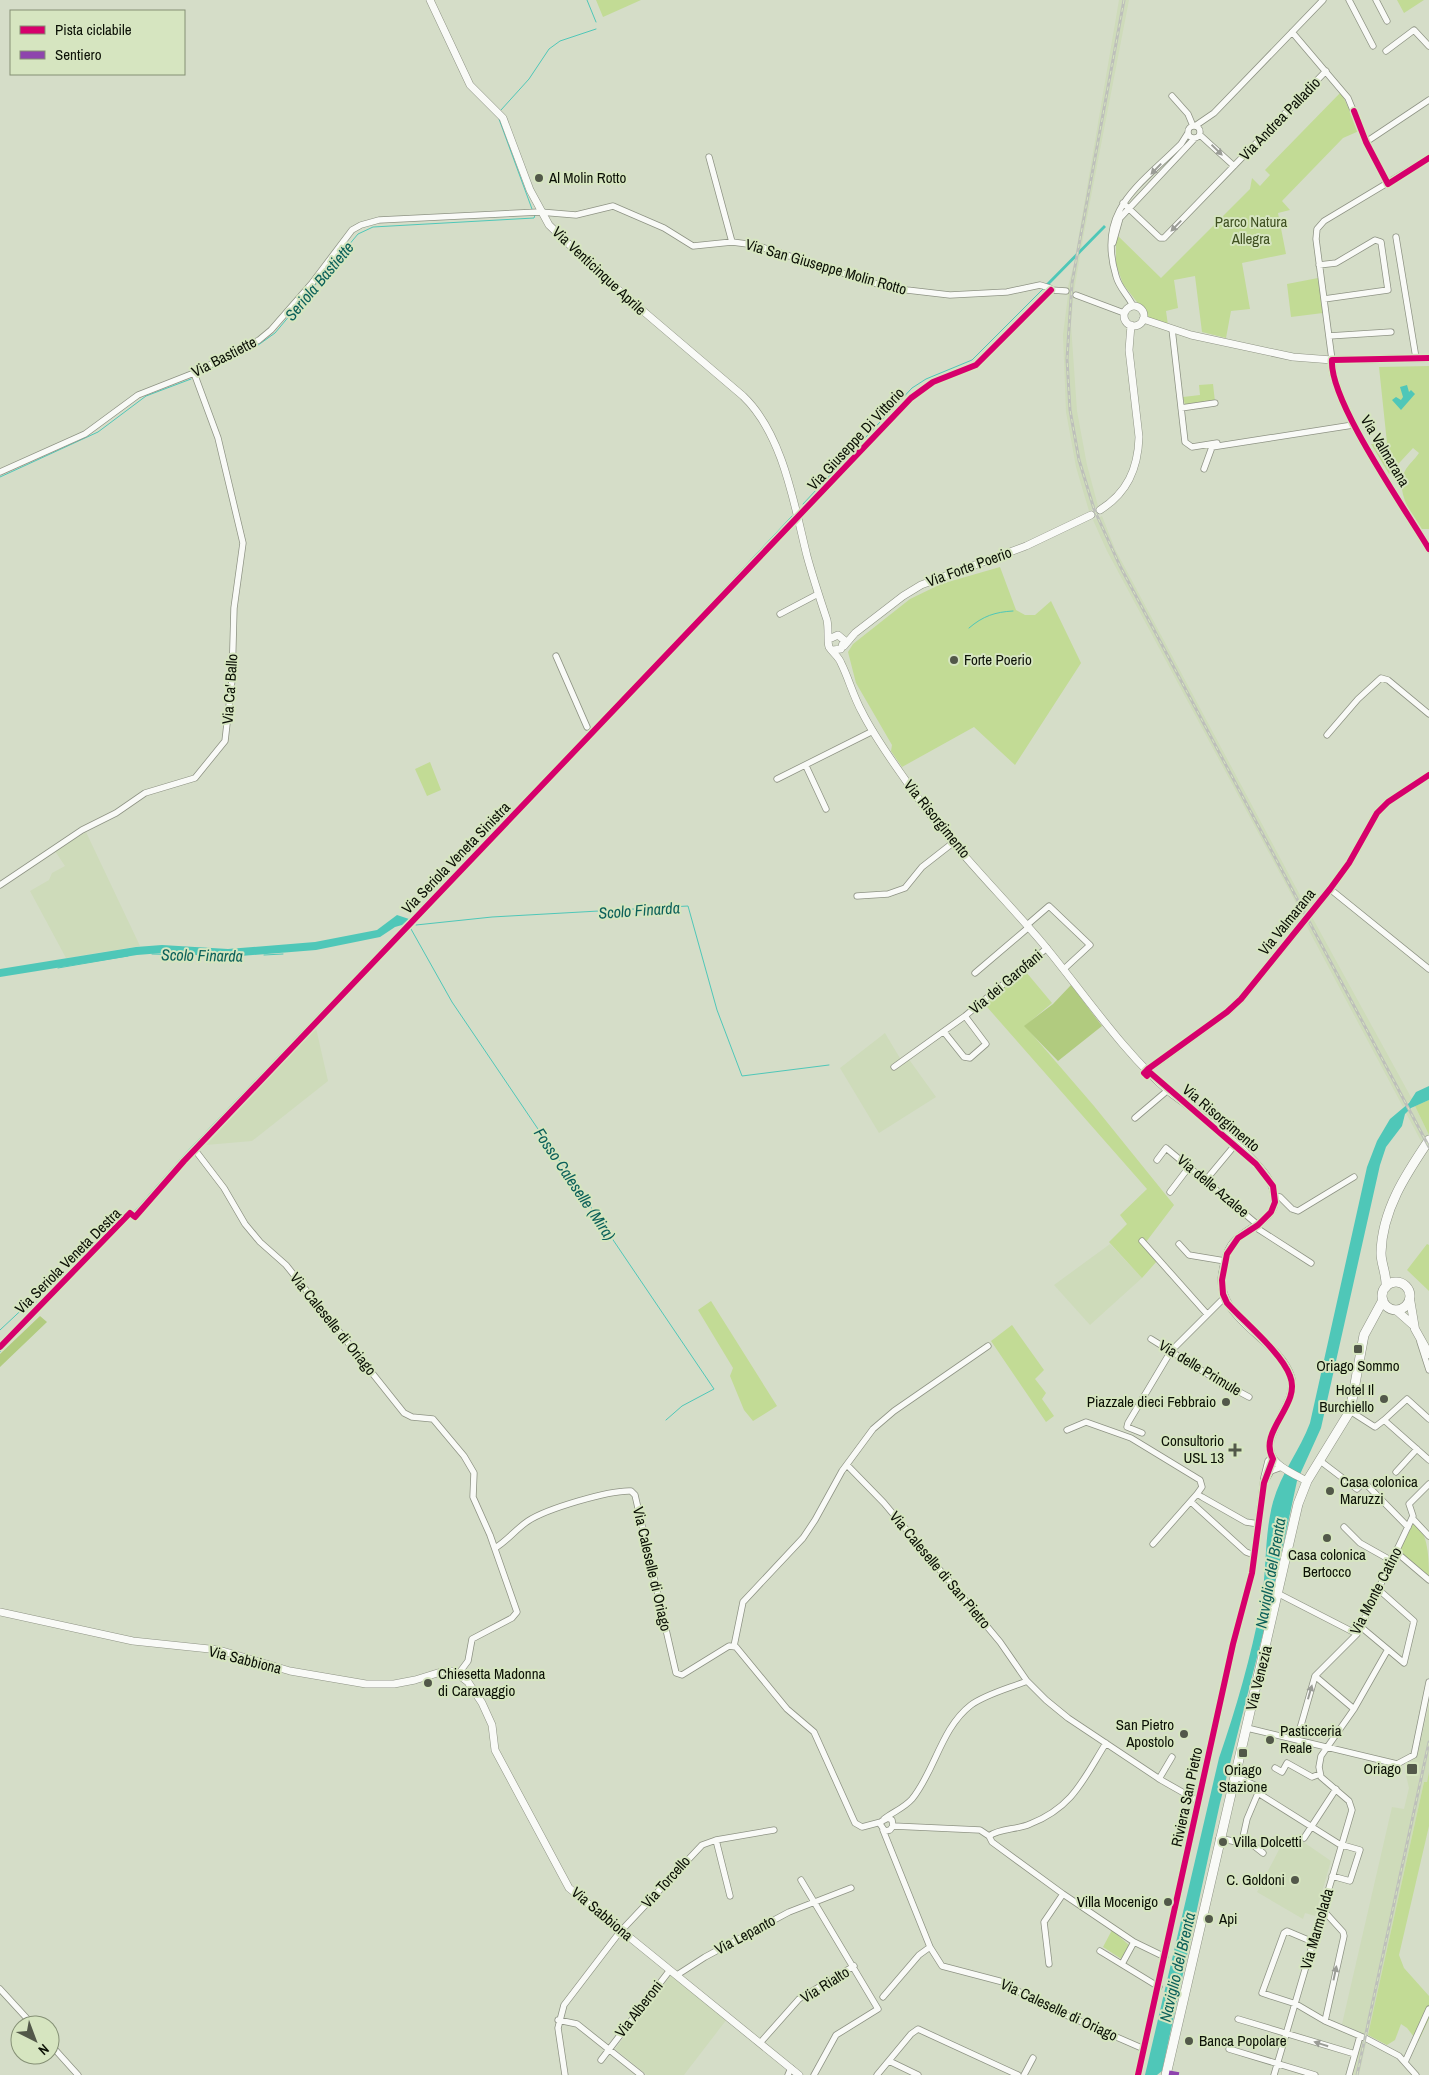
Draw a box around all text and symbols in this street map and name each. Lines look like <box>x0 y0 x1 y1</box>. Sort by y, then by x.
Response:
legend <box>10 10 185 75</box>
text: Pista ciclabile <box>55 19 132 40</box>
text: Sentiero <box>55 44 102 65</box>
street label: Via Andrea Palladio <box>1234 72 1325 165</box>
one-way arrow <box>1211 144 1223 156</box>
one-way arrow <box>1150 163 1162 175</box>
place label: Al Molin Rotto <box>548 167 626 188</box>
marker: Al Molin Rotto <box>533 172 545 184</box>
park label: Parco Natura Allegra <box>1215 211 1287 249</box>
one-way arrow <box>1170 220 1182 232</box>
street label: Via Venticinque Aprile <box>548 222 651 320</box>
street label: Via San Giuseppe Molin Rotto <box>743 233 909 300</box>
water label: Seriola Bastiette <box>279 237 359 325</box>
street label: Via Bastiette <box>188 331 260 382</box>
street label: Via Giuseppe Di Vittorio <box>802 383 909 495</box>
street label: Via Valmarana <box>1356 411 1415 491</box>
street label: Via Forte Poerio <box>923 541 1015 592</box>
place label: Forte Poerio <box>964 649 1032 670</box>
street label: Via Ca' Ballo <box>217 653 242 725</box>
marker: Forte Poerio <box>948 654 960 666</box>
street label: Via Risorgimento <box>899 775 976 863</box>
street label: Via Seriola Veneta Sinistra <box>397 797 515 918</box>
street label: Via Valmarana <box>1253 884 1320 959</box>
water label: Scolo Finarda <box>597 896 681 924</box>
water label: Scolo Finarda <box>161 943 243 967</box>
street label: Via dei Garofani <box>964 945 1047 1019</box>
street label: Via Risorgimento <box>1178 1079 1265 1156</box>
water label: Fosso Caleselle (Mira) <box>529 1123 621 1245</box>
street label: Via delle Azalee <box>1173 1149 1254 1222</box>
street label: Via Seriola Veneta Destra <box>10 1203 125 1318</box>
street label: Via Caleselle di Oriago <box>285 1268 382 1380</box>
street label: Via delle Primule <box>1155 1335 1246 1401</box>
marker: Oriago Sommo <box>1352 1343 1364 1355</box>
place label: Oriago Sommo <box>1316 1355 1400 1376</box>
place label: Hotel Il Burchiello <box>1319 1379 1374 1417</box>
place label: Piazzale dieci Febbraio <box>1087 1391 1216 1412</box>
marker: Hotel Il Burchiello <box>1378 1393 1390 1405</box>
marker: Piazzale dieci Febbraio <box>1220 1396 1232 1408</box>
place label: Consultorio USL 13 <box>1161 1430 1224 1468</box>
marker: Consultorio USL 13 <box>1228 1443 1242 1457</box>
place label: Casa colonica Maruzzi <box>1340 1471 1418 1509</box>
marker: Casa colonica Maruzzi <box>1324 1485 1336 1497</box>
street label: Via Caleselle di Oriago <box>628 1505 677 1633</box>
street label: Via Caleselle di San Pietro <box>885 1506 996 1633</box>
water label: Naviglio del Brenta <box>1249 1516 1291 1630</box>
marker: Casa colonica Bertocco <box>1321 1532 1333 1544</box>
street label: Via Monte Catino <box>1345 1543 1407 1638</box>
place label: Casa colonica Bertocco <box>1288 1544 1366 1582</box>
street label: Via Sabbiona <box>207 1640 284 1679</box>
street label: Via Venezia <box>1240 1643 1277 1713</box>
place label: Chiesetta Madonna di Caravaggio <box>438 1663 546 1701</box>
marker: Chiesetta Madonna di Caravaggio <box>422 1677 434 1689</box>
one-way arrow <box>1307 1684 1315 1699</box>
place label: San Pietro Apostolo <box>1116 1714 1174 1752</box>
place label: Pasticceria Reale <box>1280 1720 1342 1758</box>
marker: San Pietro Apostolo <box>1178 1728 1190 1740</box>
marker: Pasticceria Reale <box>1264 1734 1276 1746</box>
street label: Riviera San Pietro <box>1166 1745 1207 1849</box>
marker: Oriago Stazione <box>1237 1747 1249 1759</box>
place label: Oriago <box>1363 1758 1401 1779</box>
place label: Oriago Stazione <box>1219 1759 1267 1797</box>
marker: Oriago <box>1405 1762 1419 1776</box>
place label: Villa Dolcetti <box>1233 1831 1302 1852</box>
marker: Villa Dolcetti <box>1217 1836 1229 1848</box>
street label: Via Torcello <box>636 1851 695 1912</box>
place label: C. Goldoni <box>1226 1869 1285 1890</box>
marker: C. Goldoni <box>1289 1874 1301 1886</box>
street label: Via Sabbiona <box>567 1882 638 1946</box>
street label: Via Marmolada <box>1295 1886 1338 1972</box>
place label: Villa Mocenigo <box>1077 1891 1158 1912</box>
marker: Villa Mocenigo <box>1162 1896 1174 1908</box>
place label: Api <box>1218 1908 1237 1929</box>
street label: Via Lepanto <box>711 1910 779 1959</box>
water label: Naviglio del Brenta <box>1154 1910 1200 2024</box>
marker: Api <box>1203 1913 1215 1925</box>
street label: Via Rialto <box>796 1961 853 2008</box>
one-way arrow <box>1332 1965 1340 1981</box>
street label: Via Caleselle di Oriago <box>997 1973 1121 2046</box>
street label: Via Alberoni <box>610 1976 667 2041</box>
north arrow <box>10 2015 60 2065</box>
place label: Banca Popolare <box>1199 2030 1287 2051</box>
marker: Banca Popolare <box>1183 2035 1195 2047</box>
text: N <box>35 2040 53 2059</box>
one-way arrow <box>1313 2040 1328 2048</box>

